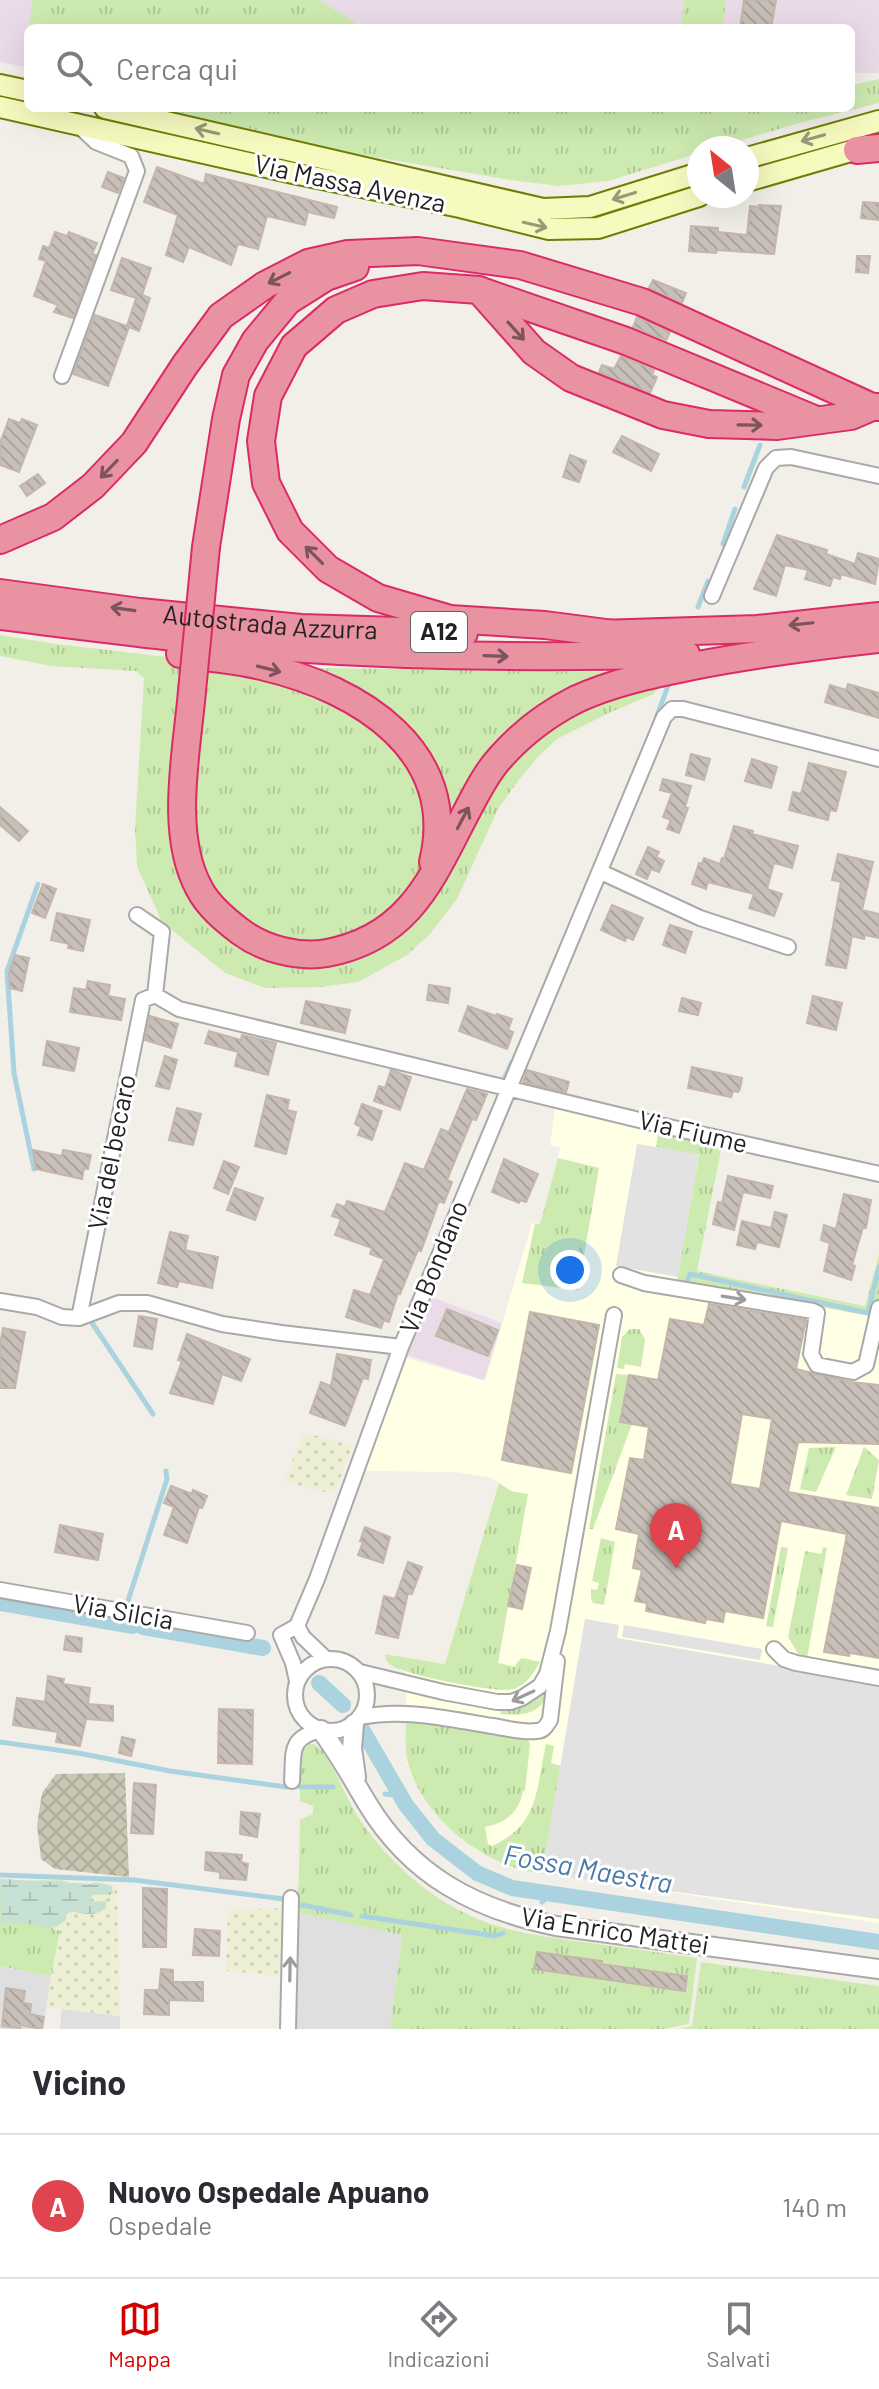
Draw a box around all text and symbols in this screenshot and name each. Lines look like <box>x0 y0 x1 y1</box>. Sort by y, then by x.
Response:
search box <box>24 24 855 112</box>
icon: search <box>52 46 96 90</box>
text: Cerca qui <box>116 50 238 86</box>
one-way arrow <box>195 123 220 138</box>
one-way arrow <box>800 131 826 146</box>
north arrow <box>687 136 759 208</box>
street label: Via Massa Avenza <box>252 147 449 218</box>
one-way arrow <box>612 189 638 204</box>
one-way arrow <box>522 219 548 234</box>
one-way arrow <box>268 271 292 286</box>
one-way arrow <box>506 321 524 341</box>
one-way arrow <box>736 418 763 433</box>
one-way arrow <box>100 459 119 479</box>
one-way arrow <box>304 545 323 565</box>
street label: Autostrada Azzurra <box>162 597 378 644</box>
one-way arrow <box>111 601 136 616</box>
road number: A12 <box>411 612 467 652</box>
one-way arrow <box>789 617 815 632</box>
one-way arrow <box>482 649 509 664</box>
one-way arrow <box>256 662 281 677</box>
one-way arrow <box>455 807 471 831</box>
street label: Via del becaro <box>80 1071 141 1232</box>
street label: Via Fiume <box>636 1103 751 1158</box>
street label: Via Bondano <box>392 1196 473 1337</box>
your location <box>550 1250 590 1290</box>
one-way arrow <box>721 1291 747 1306</box>
pin: A <box>650 1503 702 1569</box>
street label: Via Silcia <box>71 1586 176 1635</box>
one-way arrow <box>511 1689 535 1704</box>
water label: Fossa Maestra <box>501 1836 675 1900</box>
street label: Via Enrico Mattei <box>519 1899 711 1960</box>
one-way arrow <box>282 1956 298 1983</box>
text: Vicino <box>32 2061 126 2102</box>
text: Nuovo Ospedale Apuano <box>108 2173 429 2209</box>
text: A <box>49 2191 67 2222</box>
text: 140 m <box>782 2191 847 2222</box>
text: Ospedale <box>108 2209 212 2240</box>
tab: Mappa <box>108 2297 171 2371</box>
tab: Indicazioni <box>387 2297 490 2371</box>
tab: Salvati <box>707 2297 771 2371</box>

